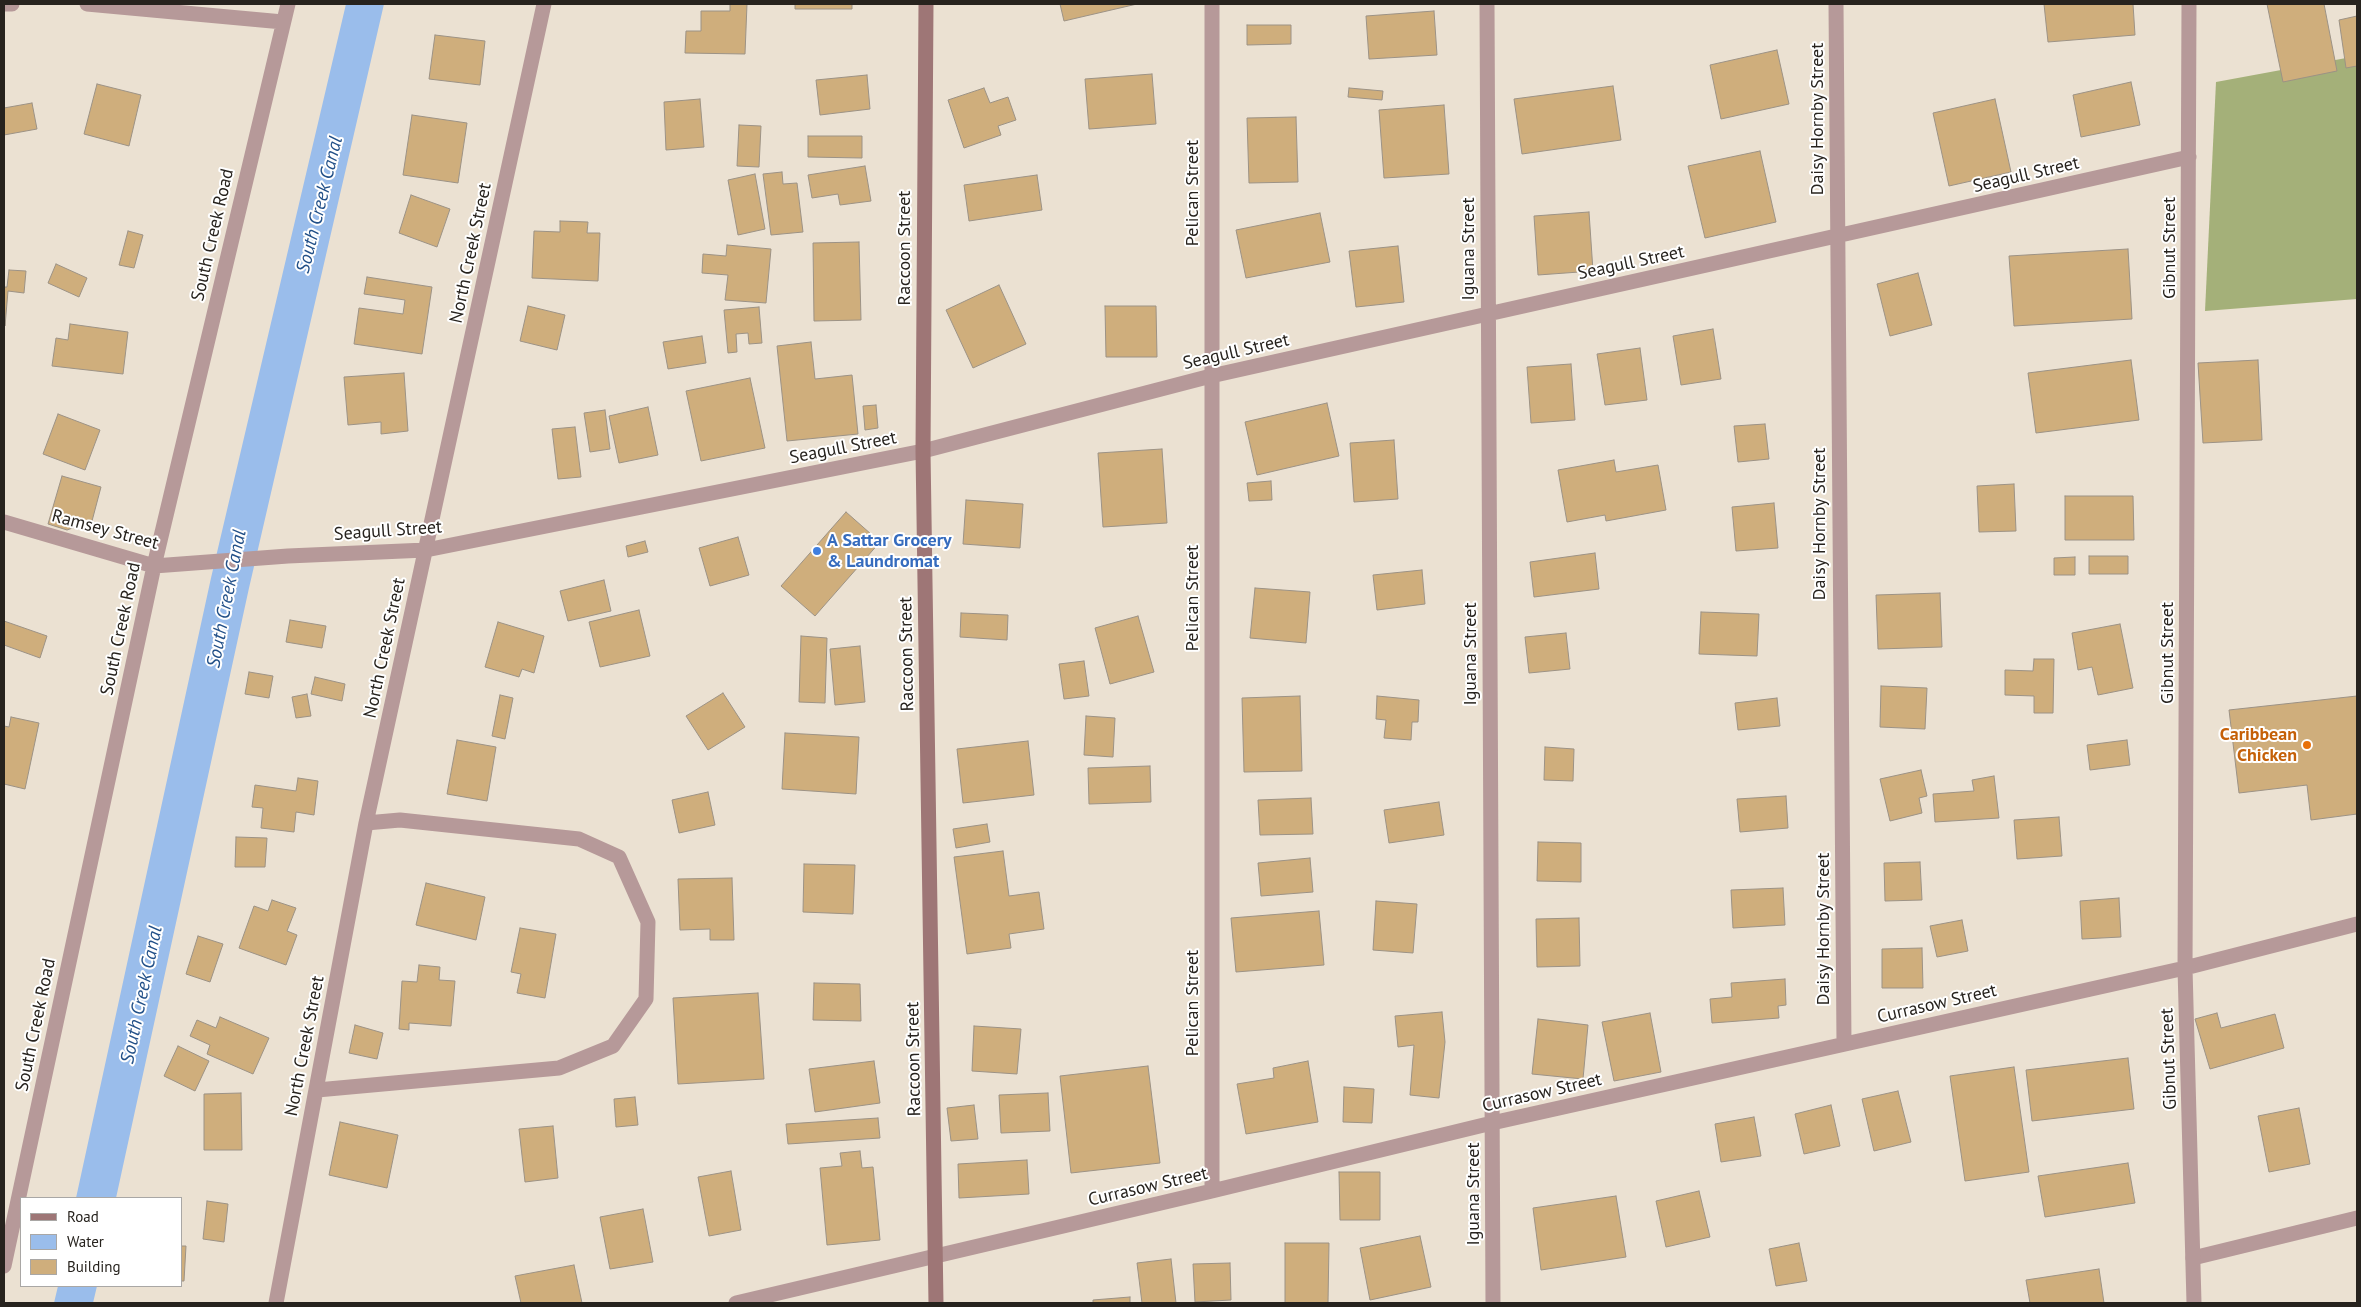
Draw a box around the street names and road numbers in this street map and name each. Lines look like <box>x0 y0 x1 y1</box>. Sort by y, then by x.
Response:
street label: Daisy Hornby Street <box>1807 43 1829 195</box>
street label: Pelican Street <box>1182 140 1204 246</box>
street label: Seagull Street <box>1971 152 2081 198</box>
street label: South Creek Road <box>187 167 239 303</box>
street label: North Creek Street <box>446 181 496 325</box>
street label: Raccoon Street <box>894 191 916 305</box>
street label: Iguana Street <box>1458 197 1480 301</box>
street label: Gibnut Street <box>2159 197 2181 299</box>
street label: Seagull Street <box>1576 241 1686 285</box>
street label: Seagull Street <box>1181 329 1291 375</box>
street label: Seagull Street <box>788 427 898 469</box>
street label: Daisy Hornby Street <box>1809 448 1831 600</box>
street label: Ramsey Street <box>49 505 161 555</box>
street label: Seagull Street <box>333 516 443 546</box>
street label: Pelican Street <box>1182 545 1204 651</box>
street label: South Creek Road <box>96 561 146 697</box>
street label: North Creek Street <box>360 576 410 720</box>
street label: Raccoon Street <box>895 596 919 712</box>
street label: Iguana Street <box>1460 602 1482 706</box>
street label: Gibnut Street <box>2157 602 2179 704</box>
street label: Daisy Hornby Street <box>1813 853 1835 1005</box>
street label: Pelican Street <box>1182 950 1204 1056</box>
street label: South Creek Road <box>11 957 61 1093</box>
street label: North Creek Street <box>281 974 329 1118</box>
street label: Currasow Street <box>1875 980 1999 1028</box>
street label: Raccoon Street <box>902 1001 926 1117</box>
street label: Gibnut Street <box>2156 1008 2182 1110</box>
street label: Currasow Street <box>1480 1069 1604 1117</box>
street label: Iguana Street <box>1463 1142 1485 1246</box>
street label: Currasow Street <box>1086 1163 1210 1211</box>

